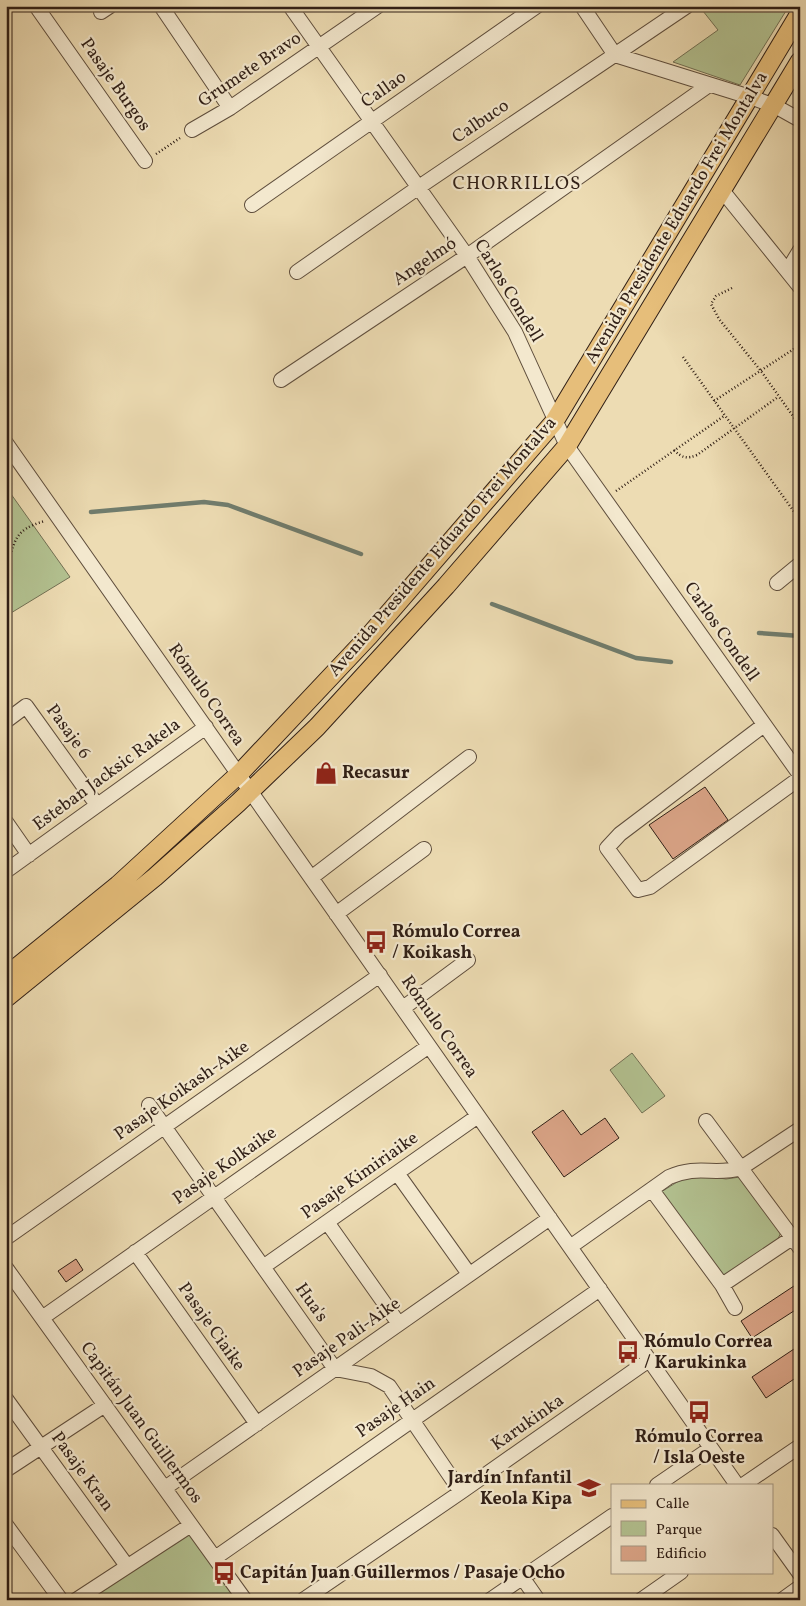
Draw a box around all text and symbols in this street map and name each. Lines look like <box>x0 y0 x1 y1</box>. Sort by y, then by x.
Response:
street label: Grumete Bravo <box>193 26 307 114</box>
street label: Pasaje Burgos <box>74 33 156 137</box>
street label: Callao <box>356 65 412 115</box>
street label: Avenida Presidente Eduardo Frei Montalva <box>579 67 775 369</box>
street label: Calbuco <box>448 94 514 150</box>
district label: CHORRILLOS <box>453 171 581 197</box>
street label: Angelmó <box>388 231 462 293</box>
street label: Carlos Condell <box>467 235 549 347</box>
street label: Avenida Presidente Eduardo Frei Montalva <box>323 412 563 682</box>
street label: Carlos Condell <box>677 577 765 687</box>
street label: Rómulo Correa <box>161 639 251 751</box>
street label: Pasaje 6 <box>40 699 96 765</box>
street label: Esteban Jacksic Rakela <box>28 713 186 837</box>
shop icon: Recasur <box>313 760 339 786</box>
place label: Recasur <box>342 761 410 786</box>
place label: Rómulo Correa / Koikash <box>392 920 521 966</box>
bus stop icon: Rómulo Correa / Koikash <box>363 929 389 955</box>
street label: Rómulo Correa <box>394 971 484 1083</box>
street label: Pasaje Koikash-Aike <box>109 1035 255 1147</box>
street label: Pasaje Kolkaike <box>168 1121 282 1211</box>
street label: Pasaje Kimiriaike <box>296 1126 424 1226</box>
street label: Pasaje Ciaike <box>171 1278 251 1376</box>
street label: Hua's <box>289 1278 333 1328</box>
street label: Pasaje Pali-Aike <box>288 1292 406 1384</box>
place label: Rómulo Correa / Karukinka <box>644 1330 773 1376</box>
street label: Capitán Juan Guillermos <box>74 1337 208 1509</box>
bus stop icon: Rómulo Correa / Karukinka <box>615 1339 641 1365</box>
street label: Pasaje Hain <box>351 1371 441 1445</box>
street label: Karukinka <box>487 1389 569 1457</box>
bus stop icon: Rómulo Correa / Isla Oeste <box>686 1399 712 1425</box>
place label: Rómulo Correa / Isla Oeste <box>635 1425 763 1471</box>
street label: Pasaje Kran <box>45 1427 120 1517</box>
place label: Jardín Infantil Keola Kipa <box>447 1466 572 1512</box>
school or university icon: Jardín Infantil Keola Kipa <box>576 1475 602 1501</box>
legend <box>611 1484 774 1574</box>
text: Calle <box>656 1494 689 1515</box>
text: Parque <box>656 1520 702 1541</box>
text: Edificio <box>656 1544 707 1565</box>
bus stop icon: Capitán Juan Guillermos / Pasaje Ocho <box>211 1560 237 1586</box>
place label: Capitán Juan Guillermos / Pasaje Ocho <box>240 1561 565 1586</box>

